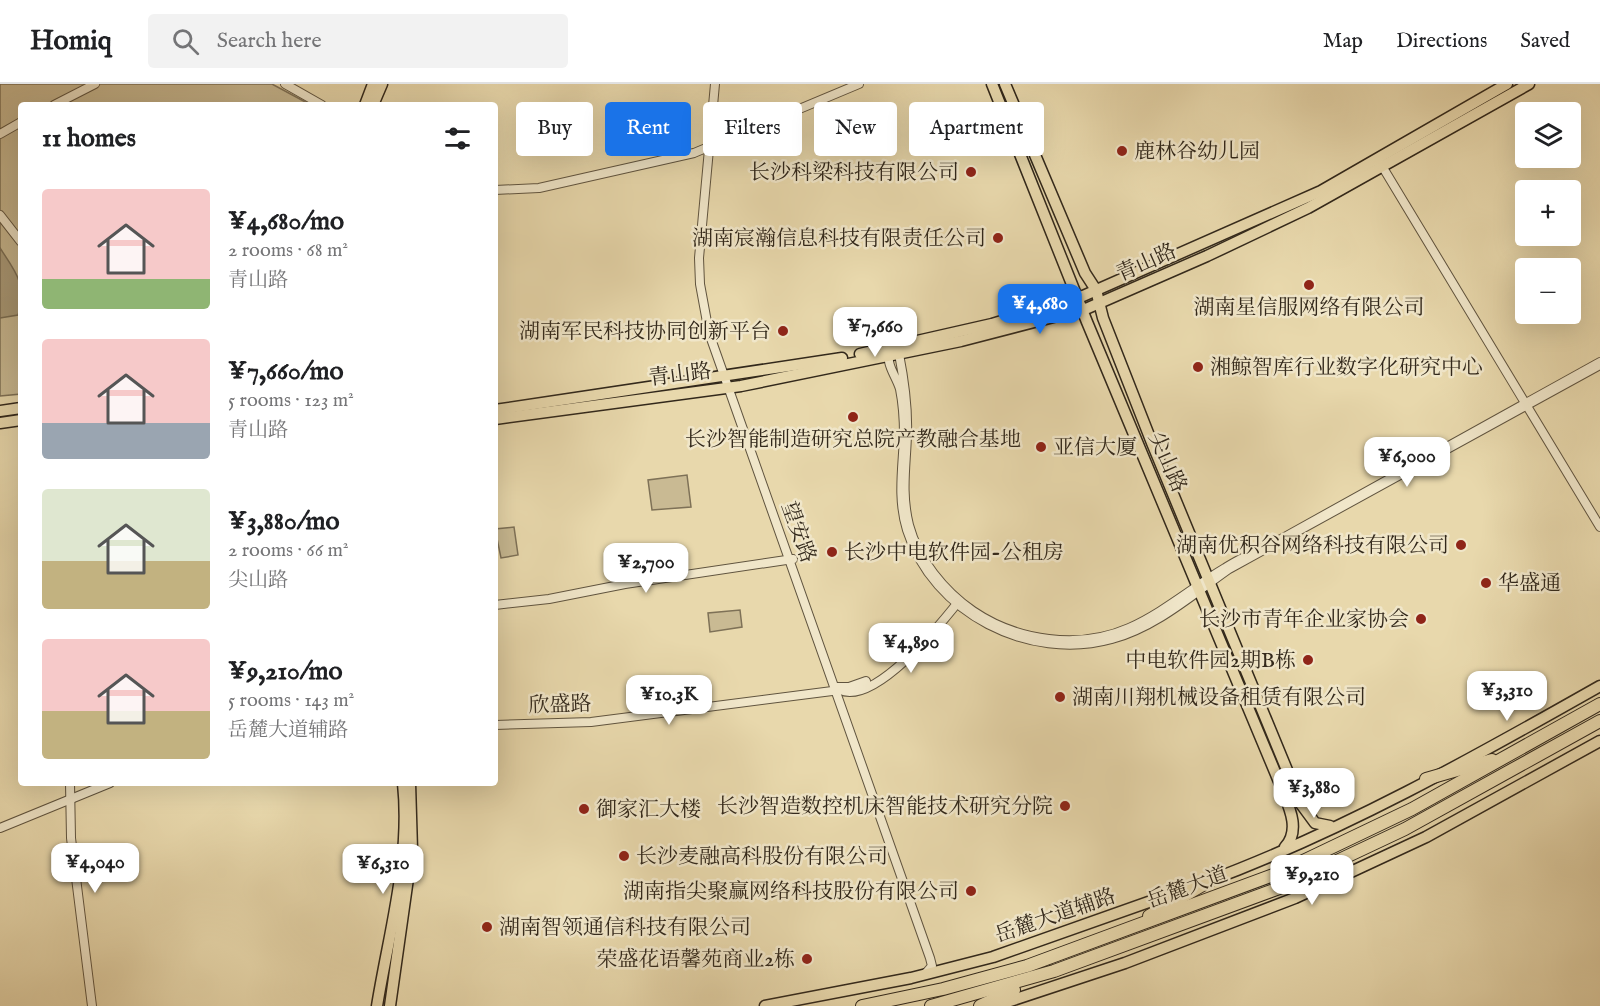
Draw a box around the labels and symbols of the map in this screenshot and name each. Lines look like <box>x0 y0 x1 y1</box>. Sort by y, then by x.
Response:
place label: 鹿林谷幼儿园 <box>1134 139 1260 166</box>
marker: 鹿林谷幼儿园 <box>1115 144 1129 158</box>
place label: 长沙科梁科技有限公司 <box>749 160 959 187</box>
marker: 长沙科梁科技有限公司 <box>964 165 978 179</box>
place label: 湖南宸瀚信息科技有限责任公司 <box>692 226 986 253</box>
marker: 湖南宸瀚信息科技有限责任公司 <box>991 231 1005 245</box>
street label: 青山路 <box>1112 238 1181 289</box>
marker: 湖南星信服网络有限公司 <box>1302 278 1316 292</box>
pin: ¥4,680 <box>991 284 1089 335</box>
place label: 湖南星信服网络有限公司 <box>1194 295 1425 322</box>
pin: ¥7,660 <box>826 307 924 358</box>
place label: 湖南军民科技协同创新平台 <box>519 319 771 346</box>
marker: 湖南军民科技协同创新平台 <box>776 324 790 338</box>
place label: 湘鲸智库行业数字化研究中心 <box>1210 355 1483 382</box>
street label: 青山路 <box>647 358 713 393</box>
marker: 湘鲸智库行业数字化研究中心 <box>1191 360 1205 374</box>
marker: 长沙智能制造研究总院产教融合基地 <box>846 410 860 424</box>
place label: 长沙智能制造研究总院产教融合基地 <box>685 427 1021 454</box>
street label: 尖山路 <box>1141 428 1192 497</box>
place label: 亚信大厦 <box>1053 435 1137 462</box>
pin: ¥6,000 <box>1358 437 1456 488</box>
marker: 亚信大厦 <box>1034 440 1048 454</box>
street label: 望安路 <box>774 498 821 567</box>
place label: 湖南优积谷网络科技有限公司 <box>1176 533 1449 560</box>
marker: 湖南优积谷网络科技有限公司 <box>1454 538 1468 552</box>
place label: 长沙中电软件园-公租房 <box>844 540 1064 567</box>
pin: ¥2,700 <box>597 543 695 594</box>
marker: 长沙中电软件园-公租房 <box>825 545 839 559</box>
place label: 华盛通 <box>1498 571 1561 598</box>
marker: 华盛通 <box>1479 576 1493 590</box>
place label: 长沙市青年企业家协会 <box>1199 607 1409 634</box>
marker: 长沙市青年企业家协会 <box>1414 612 1428 626</box>
pin: ¥4,890 <box>862 623 960 674</box>
place label: 中电软件园2期B栋 <box>1125 648 1296 675</box>
marker: 中电软件园2期B栋 <box>1301 653 1315 667</box>
pin: ¥3,310 <box>1458 671 1556 722</box>
pin: ¥10.3K <box>620 675 718 726</box>
place label: 湖南川翔机械设备租赁有限公司 <box>1072 685 1366 712</box>
marker: 湖南川翔机械设备租赁有限公司 <box>1053 690 1067 704</box>
street label: 欣盛路 <box>528 691 592 720</box>
pin: ¥3,880 <box>1265 768 1363 819</box>
place label: 长沙智造数控机床智能技术研究分院 <box>717 794 1053 821</box>
place label: 御家汇大楼 <box>596 797 701 824</box>
marker: 长沙智造数控机床智能技术研究分院 <box>1058 799 1072 813</box>
marker: 御家汇大楼 <box>577 802 591 816</box>
pin: ¥4,040 <box>46 843 144 894</box>
pin: ¥6,310 <box>334 844 432 895</box>
place label: 长沙麦融高科股份有限公司 <box>636 844 888 871</box>
marker: 长沙麦融高科股份有限公司 <box>617 849 631 863</box>
pin: ¥9,210 <box>1263 855 1361 906</box>
street label: 岳麓大道 <box>1143 861 1232 915</box>
place label: 湖南指尖聚赢网络科技股份有限公司 <box>623 879 959 906</box>
street label: 岳麓大道辅路 <box>992 883 1119 950</box>
marker: 湖南指尖聚赢网络科技股份有限公司 <box>964 884 978 898</box>
place label: 湖南智领通信科技有限公司 <box>499 915 751 942</box>
marker: 湖南智领通信科技有限公司 <box>480 920 494 934</box>
place label: 荣盛花语馨苑商业2栋 <box>596 947 795 974</box>
marker: 荣盛花语馨苑商业2栋 <box>800 952 814 966</box>

